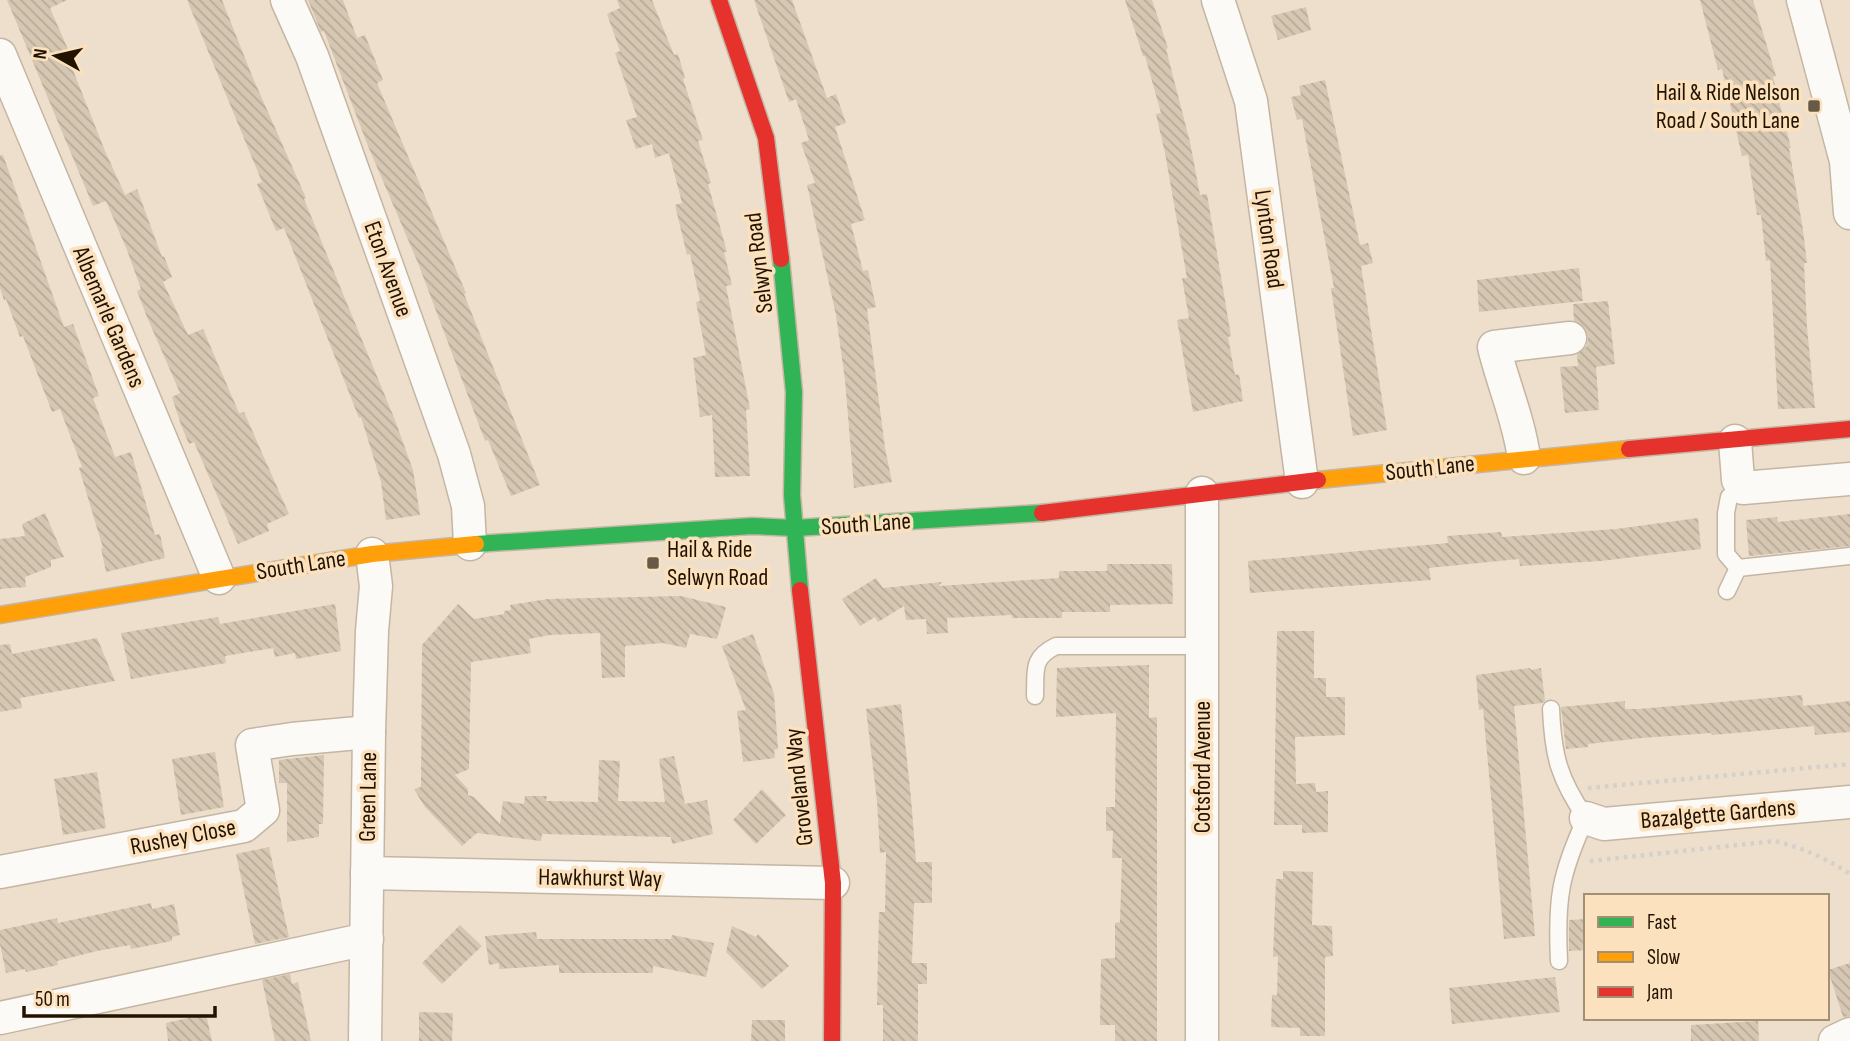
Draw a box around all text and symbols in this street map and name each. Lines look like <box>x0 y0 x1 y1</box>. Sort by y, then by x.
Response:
north arrow <box>21 21 91 91</box>
text: N <box>29 47 53 60</box>
place label: Hail & Ride Nelson Road / South Lane <box>1656 78 1800 135</box>
marker: Hail & Ride Nelson Road / South Lane <box>1806 98 1822 114</box>
street label: Lynton Road <box>1248 188 1290 290</box>
street label: Selwyn Road <box>738 211 780 315</box>
street label: Eton Avenue <box>357 217 419 321</box>
street label: Albemarle Gardens <box>66 241 152 392</box>
street label: South Lane <box>1384 449 1476 487</box>
street label: South Lane <box>820 506 912 542</box>
place label: Hail & Ride Selwyn Road <box>667 535 768 592</box>
street label: South Lane <box>254 544 348 586</box>
marker: Hail & Ride Selwyn Road <box>645 555 661 571</box>
street label: Cotsford Avenue <box>1188 701 1217 833</box>
street label: Groveland Way <box>778 727 820 847</box>
street label: Green Lane <box>353 752 383 842</box>
street label: Bazalgette Gardens <box>1639 793 1797 835</box>
street label: Rushey Close <box>128 813 238 861</box>
street label: Hawkhurst Way <box>538 862 662 894</box>
legend <box>1584 894 1829 1020</box>
text: Fast <box>1647 910 1677 935</box>
text: Slow <box>1647 945 1681 970</box>
scale bar <box>24 974 215 1018</box>
text: Jam <box>1646 980 1673 1005</box>
text: 50 m <box>35 987 70 1012</box>

